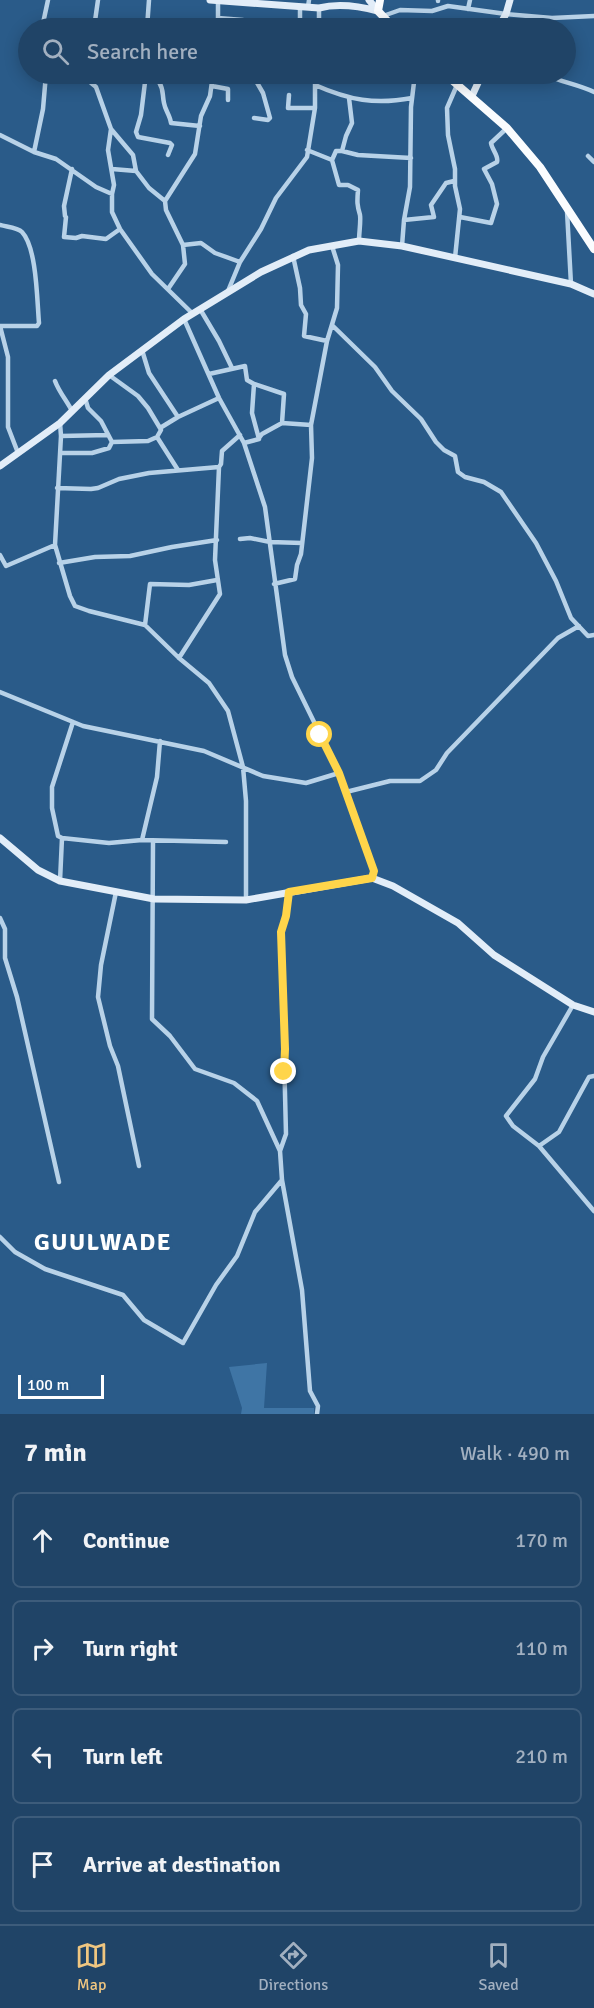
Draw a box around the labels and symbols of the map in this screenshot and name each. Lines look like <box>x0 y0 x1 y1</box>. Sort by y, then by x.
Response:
route start <box>306 721 332 747</box>
route end <box>270 1058 296 1084</box>
district label: GUULWADE <box>34 1227 172 1257</box>
scale bar <box>18 1372 104 1400</box>

